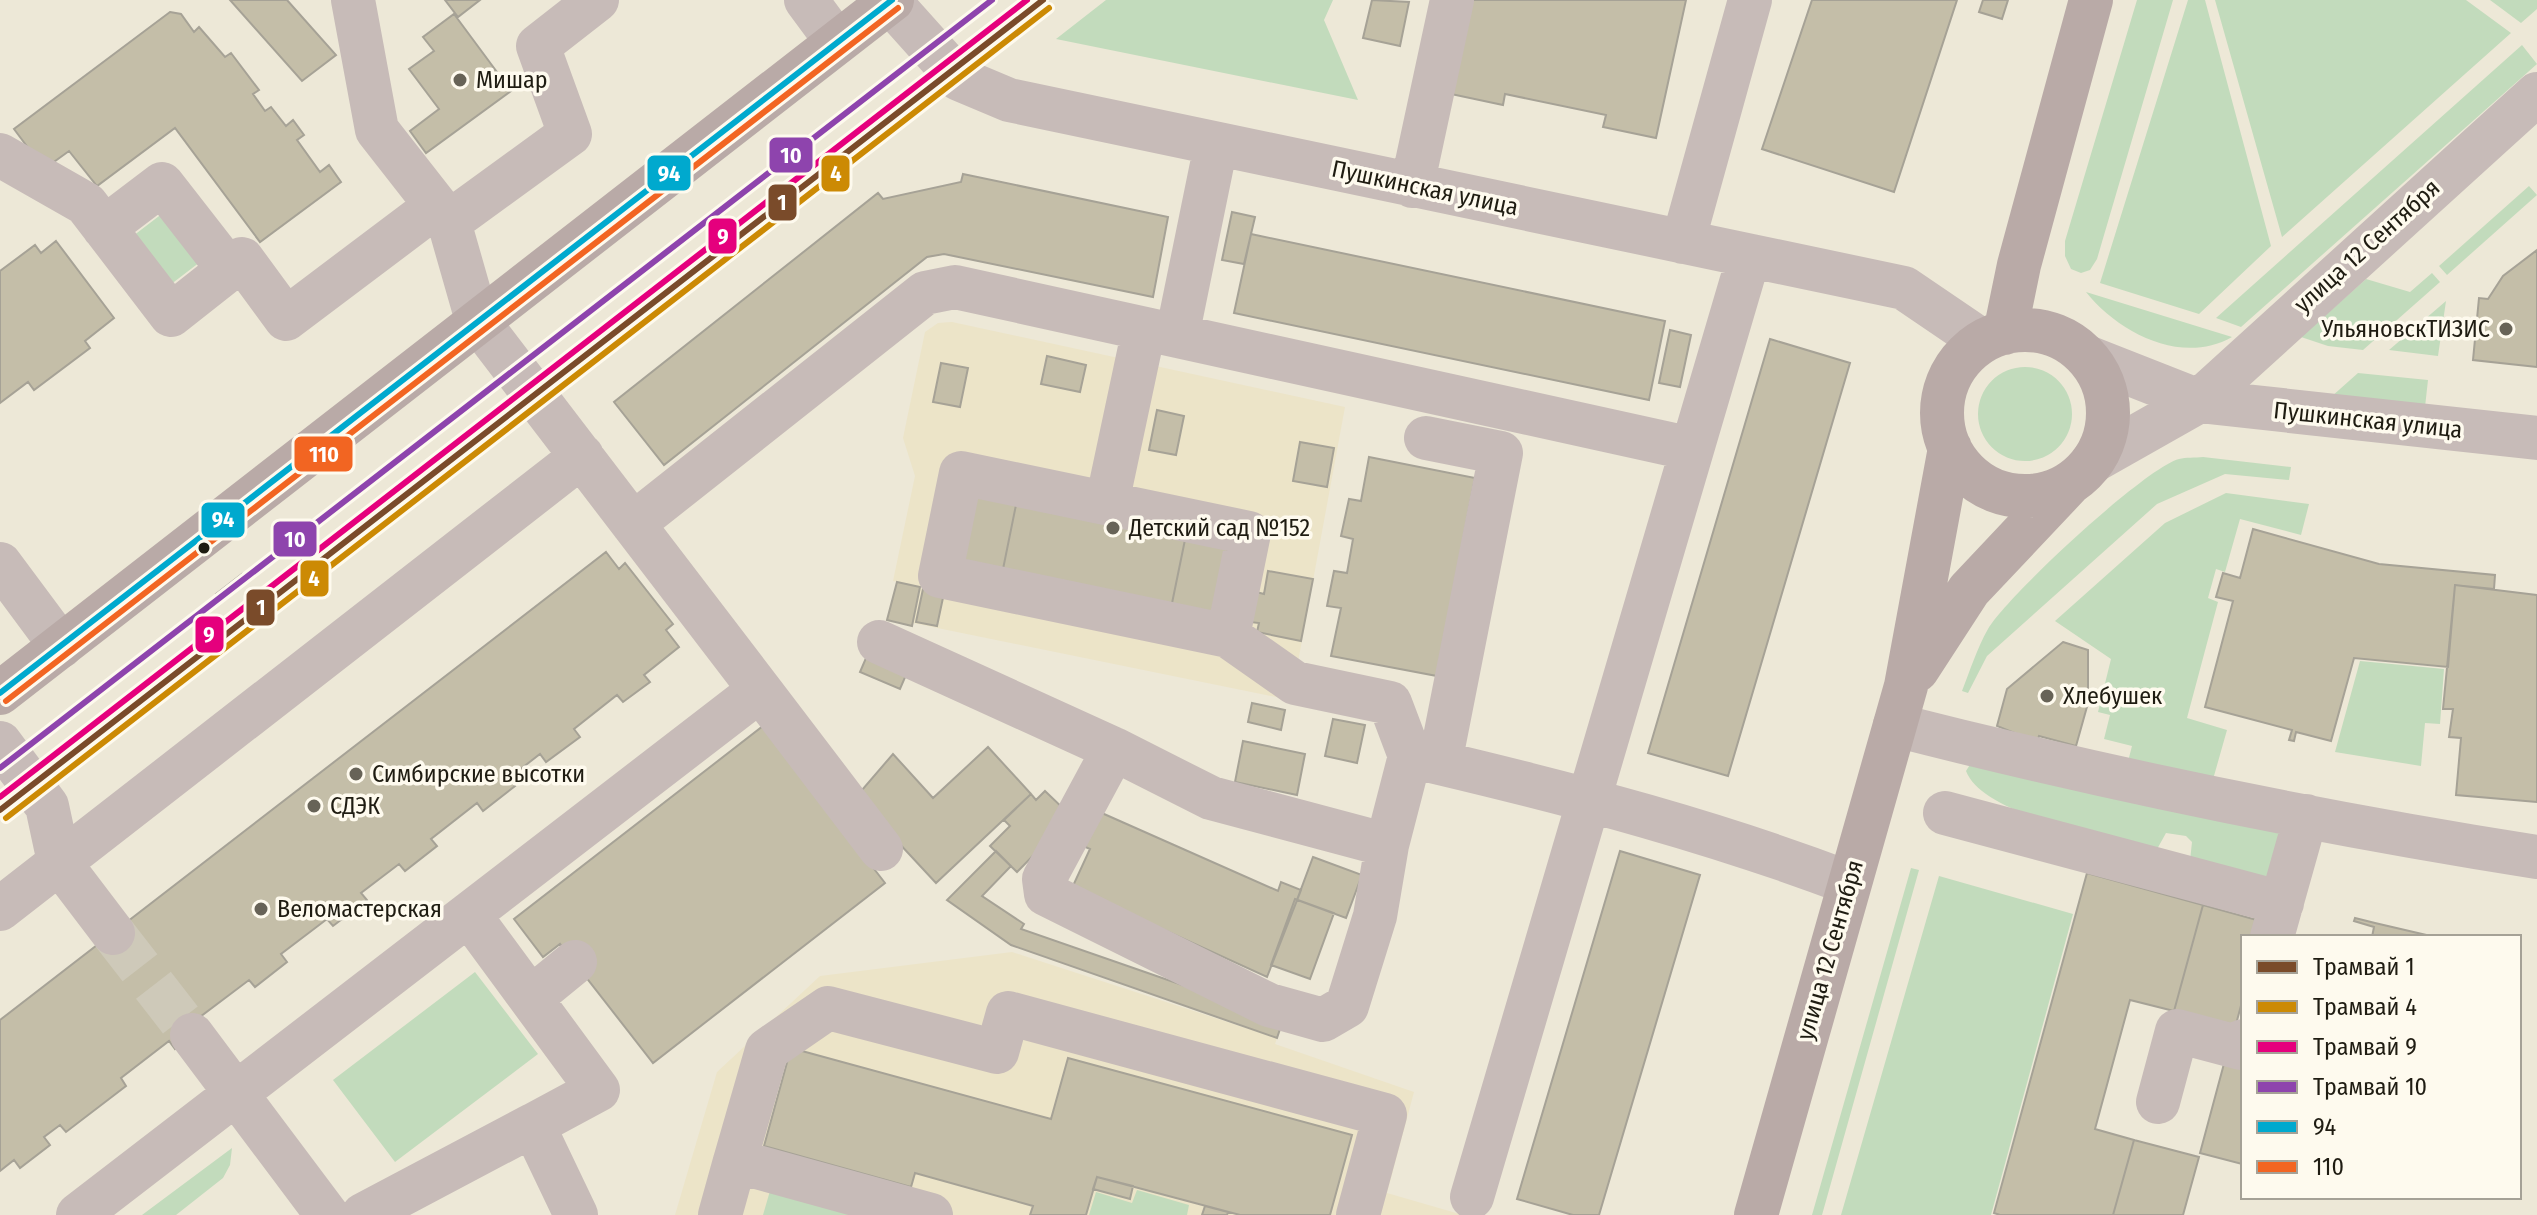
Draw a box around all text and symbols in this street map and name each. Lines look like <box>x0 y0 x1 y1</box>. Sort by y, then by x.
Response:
place label: Мишар <box>476 66 548 94</box>
marker: Мишар <box>451 71 469 89</box>
line badge: 10 <box>768 136 814 174</box>
text: 10 <box>780 142 802 169</box>
line badge: 94 <box>646 154 692 192</box>
line badge: 4 <box>820 154 851 193</box>
street label: Пушкинская улица <box>1329 155 1521 221</box>
text: 94 <box>658 160 680 187</box>
text: 4 <box>830 160 842 187</box>
street label: улица 12 Сентября <box>2289 173 2445 319</box>
line badge: 1 <box>767 183 798 222</box>
text: 1 <box>777 189 787 216</box>
line badge: 9 <box>707 217 738 255</box>
text: 9 <box>717 223 729 250</box>
place label: УльяновскТИЗИС <box>2320 315 2490 343</box>
marker: УльяновскТИЗИС <box>2497 320 2515 338</box>
street label: Пушкинская улица <box>2272 396 2464 444</box>
line badge: 110 <box>293 435 354 473</box>
text: 110 <box>309 441 339 468</box>
line badge: 94 <box>200 501 246 539</box>
text: 94 <box>212 506 234 533</box>
place label: Детский сад №152 <box>1128 514 1310 542</box>
marker: Детский сад №152 <box>1104 519 1122 537</box>
line badge: 10 <box>272 520 318 558</box>
text: 10 <box>284 526 306 553</box>
unlabelled marker <box>196 540 212 556</box>
line badge: 4 <box>299 559 330 598</box>
text: 4 <box>308 565 320 592</box>
line badge: 1 <box>245 588 276 627</box>
text: 1 <box>256 594 266 621</box>
line badge: 9 <box>194 615 225 654</box>
text: 9 <box>203 621 215 648</box>
place label: Хлебушек <box>2063 682 2163 710</box>
marker: Хлебушек <box>2038 687 2056 705</box>
place label: Симбирские высотки <box>372 760 585 788</box>
marker: Симбирские высотки <box>347 765 365 783</box>
place label: СДЭК <box>330 792 380 820</box>
marker: СДЭК <box>305 797 323 815</box>
street label: улица 12 Сентября <box>1791 857 1869 1043</box>
place label: Веломастерская <box>277 895 442 923</box>
marker: Веломастерская <box>252 900 270 918</box>
legend <box>2241 935 2521 1199</box>
text: Трамвай 1 <box>2313 953 2415 981</box>
text: Трамвай 4 <box>2313 993 2417 1021</box>
text: Трамвай 9 <box>2313 1033 2417 1061</box>
text: Трамвай 10 <box>2313 1073 2427 1101</box>
text: 94 <box>2313 1113 2336 1141</box>
text: 110 <box>2313 1153 2344 1181</box>

